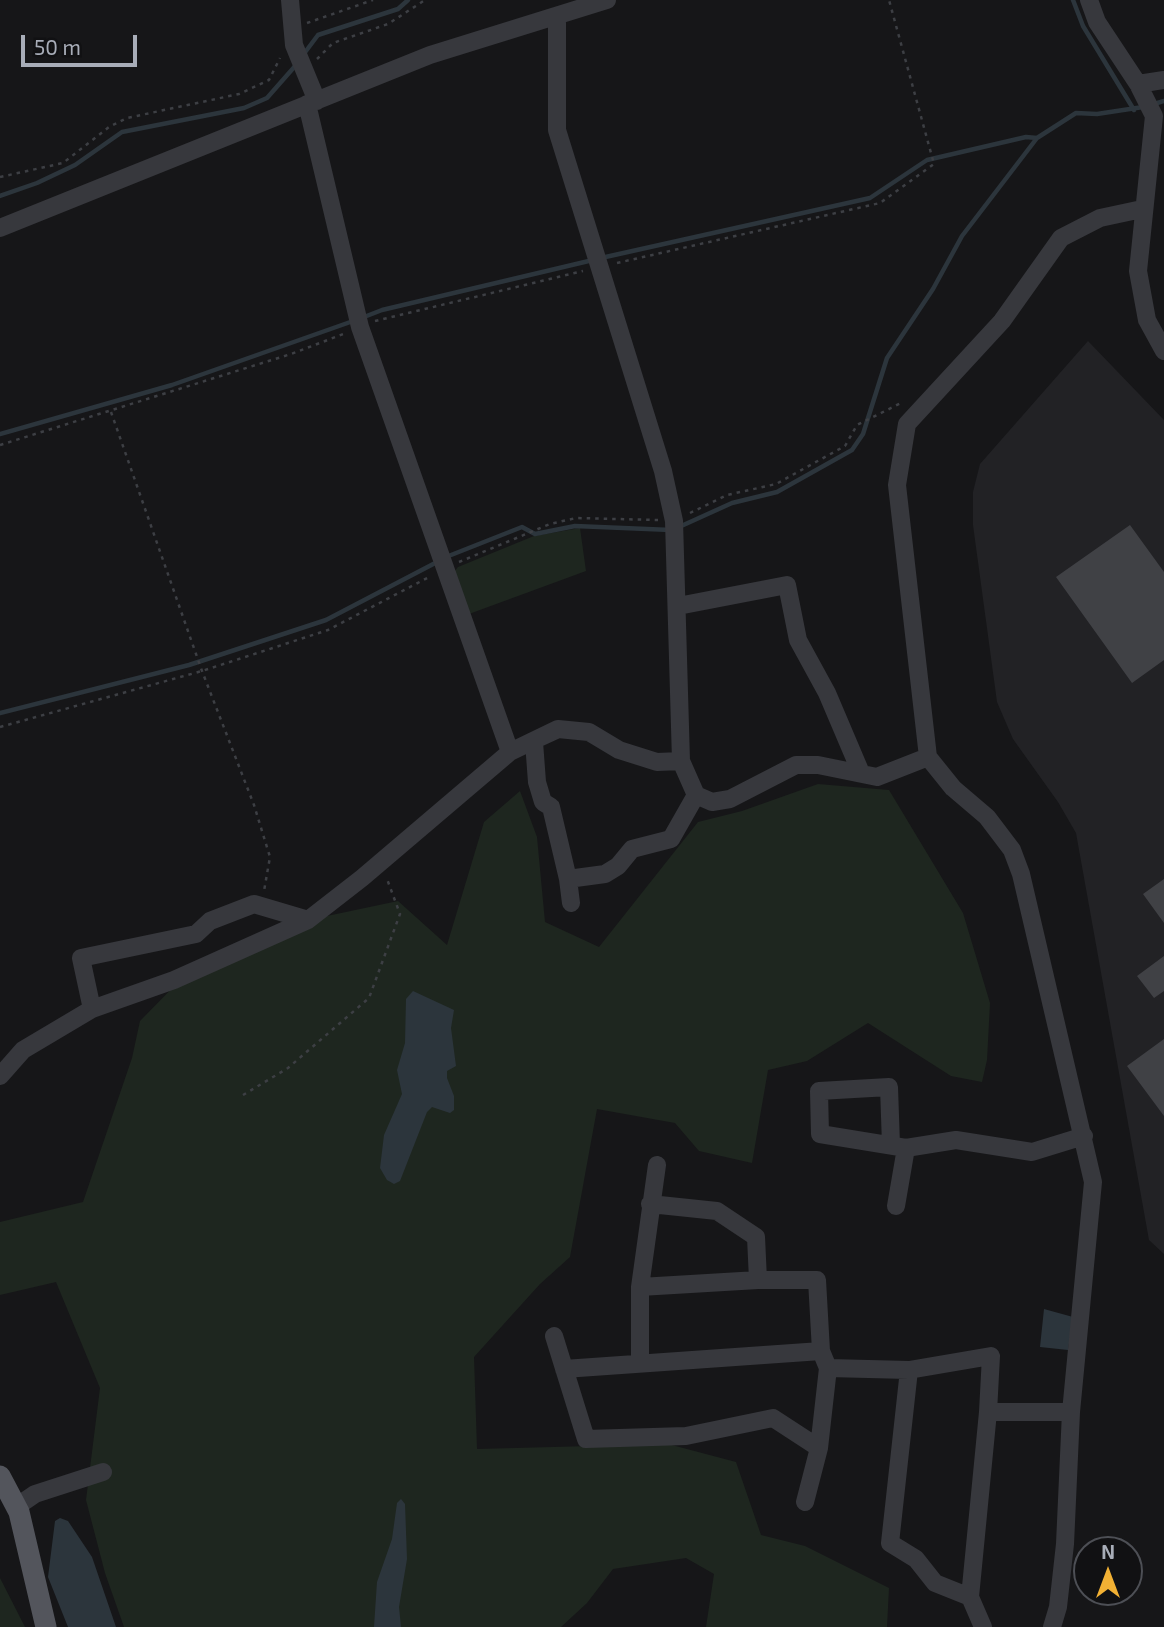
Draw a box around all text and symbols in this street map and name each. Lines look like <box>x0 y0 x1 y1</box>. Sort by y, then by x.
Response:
scale bar <box>24 21 140 65</box>
text: 50 m <box>34 34 81 59</box>
north arrow <box>1073 1536 1143 1606</box>
text: N <box>1101 1540 1115 1563</box>

